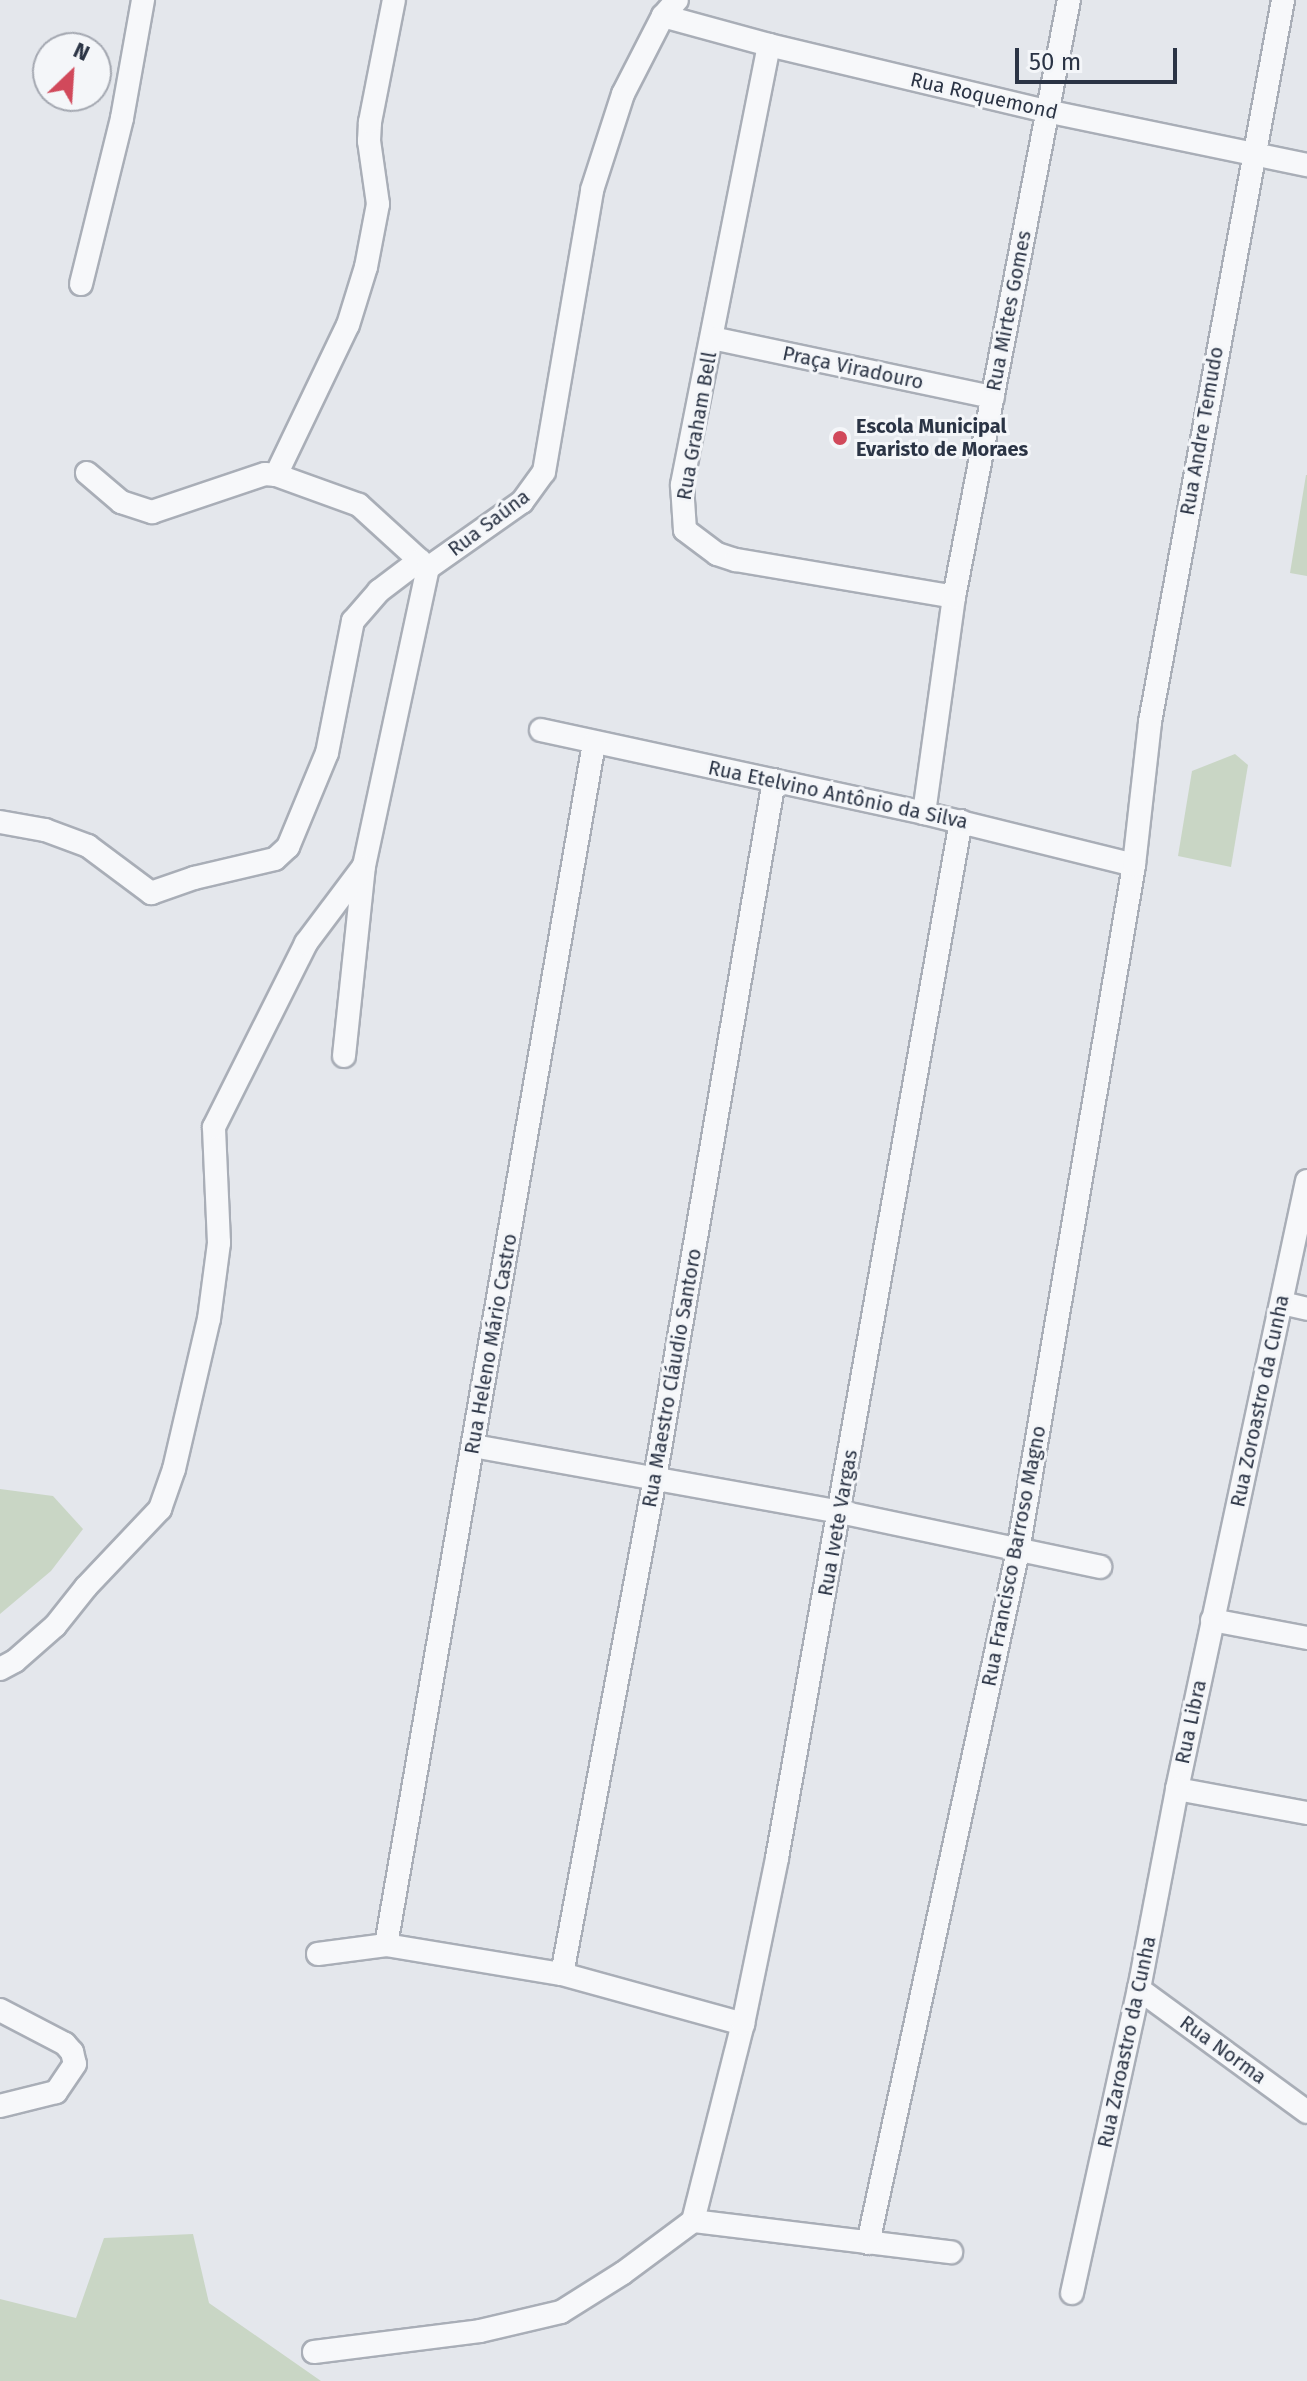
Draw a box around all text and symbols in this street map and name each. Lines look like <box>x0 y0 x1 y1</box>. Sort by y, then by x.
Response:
north arrow <box>32 32 112 112</box>
scale bar <box>1019 32 1181 82</box>
text: N <box>69 36 94 67</box>
text: 50 m <box>1029 48 1081 76</box>
street label: Rua Roquemond <box>908 67 1060 125</box>
street label: Rua Mirtes Gomes <box>982 229 1036 393</box>
street label: Praça Viradouro <box>780 341 926 395</box>
street label: Rua Andre Temudo <box>1175 345 1229 517</box>
street label: Rua Graham Bell <box>672 350 722 502</box>
place label: Escola Municipal Evaristo de Moraes <box>856 414 1028 461</box>
marker: Escola Municipal Evaristo de Moraes <box>831 429 849 447</box>
street label: Rua Saúna <box>443 485 535 561</box>
street label: Rua Etelvino Antônio da Silva <box>706 756 970 834</box>
street label: Rua Heleno Mário Castro <box>460 1232 522 1456</box>
street label: Rua Maestro Cláudio Santoro <box>637 1247 707 1509</box>
street label: Rua Zoroastro da Cunha <box>1226 1293 1294 1509</box>
street label: Rua Francisco Barroso Magno <box>977 1424 1051 1688</box>
street label: Rua Ivete Vargas <box>813 1448 863 1598</box>
street label: Rua Libra <box>1170 1678 1212 1766</box>
street label: Rua Zaroastro da Cunha <box>1093 1934 1161 2150</box>
street label: Rua Norma <box>1175 2011 1271 2089</box>

